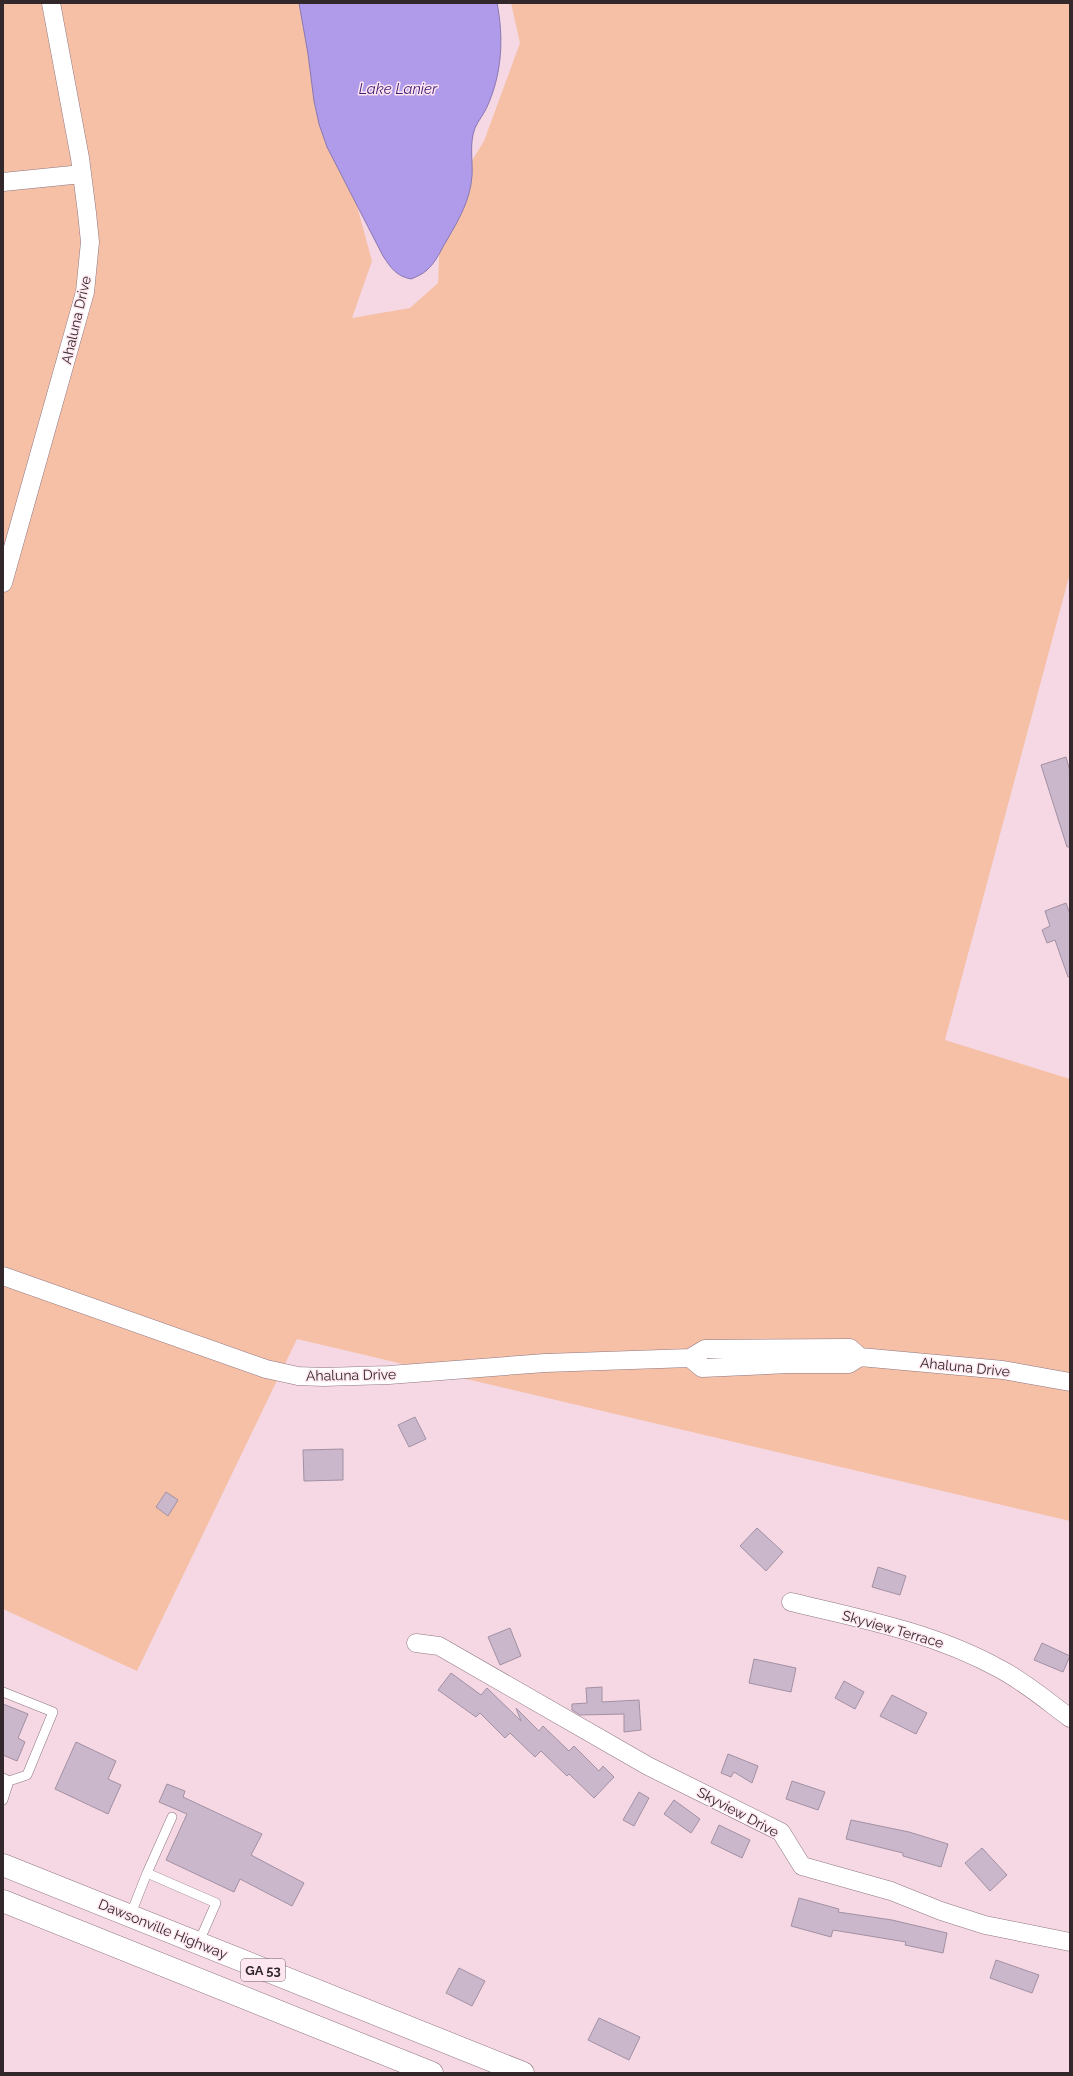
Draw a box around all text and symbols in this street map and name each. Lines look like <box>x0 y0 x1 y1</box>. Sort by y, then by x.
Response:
water label: Lake Lanier <box>359 80 438 98</box>
street label: Ahaluna Drive <box>58 274 94 366</box>
street label: Ahaluna Drive <box>919 1354 1011 1380</box>
street label: Ahaluna Drive <box>306 1366 396 1384</box>
street label: Skyview Terrace <box>840 1607 946 1651</box>
street label: Skyview Drive <box>695 1784 781 1840</box>
street label: Dawsonville Highway <box>96 1896 230 1962</box>
road number: GA 53 <box>241 1959 285 1981</box>

